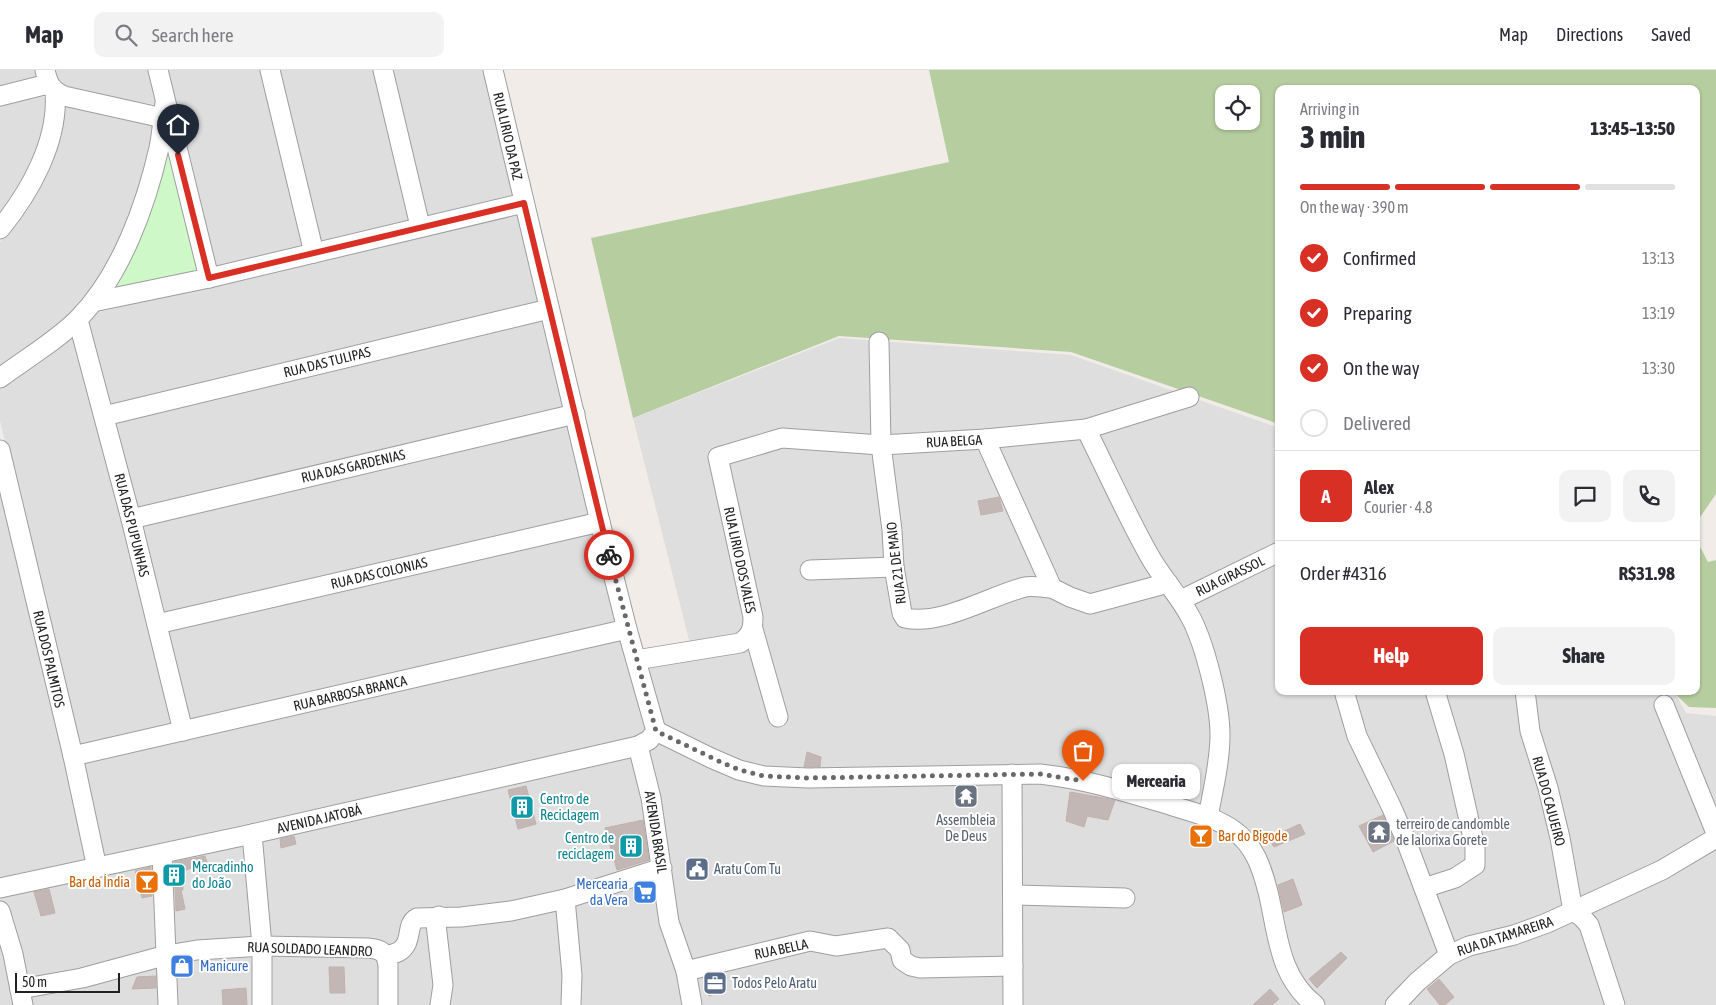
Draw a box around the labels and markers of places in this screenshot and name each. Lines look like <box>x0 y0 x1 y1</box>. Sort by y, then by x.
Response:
pin <box>157 104 199 155</box>
pin <box>1062 730 1104 781</box>
callout: Mercearia <box>1113 764 1200 798</box>
temple icon: Assembleia De Deus <box>953 783 979 809</box>
place label: Centro de Reciclagem <box>540 791 599 823</box>
building icon: Centro de Reciclagem <box>509 794 535 820</box>
place label: Assembleia De Deus <box>936 812 996 844</box>
place label: terreiro de candomble de Ialorixa Gorete <box>1396 816 1510 848</box>
temple icon: terreiro de candomble de Ialorixa Gorete <box>1366 819 1392 845</box>
bar icon: Bar do Bigode <box>1188 823 1214 849</box>
place label: Bar do Bigode <box>1218 828 1288 844</box>
place label: Centro de reciclagem <box>558 830 614 862</box>
building icon: Centro de reciclagem <box>618 833 644 859</box>
public building icon: Aratu Com Tu <box>684 856 710 882</box>
place label: Mercadinho do João <box>192 859 254 891</box>
place label: Aratu Com Tu <box>714 861 781 877</box>
building icon: Mercadinho do João <box>161 862 187 888</box>
bar icon: Bar da Índia <box>134 869 160 895</box>
place label: Bar da Índia <box>69 874 130 890</box>
place label: Mercearia da Vera <box>576 876 628 908</box>
supermarket icon: Mercearia da Vera <box>632 879 658 905</box>
shop icon: Manicure <box>169 953 195 979</box>
place label: Manicure <box>200 958 248 974</box>
office icon: Todos Pelo Aratu <box>702 970 728 996</box>
place label: Todos Pelo Aratu <box>732 975 817 991</box>

